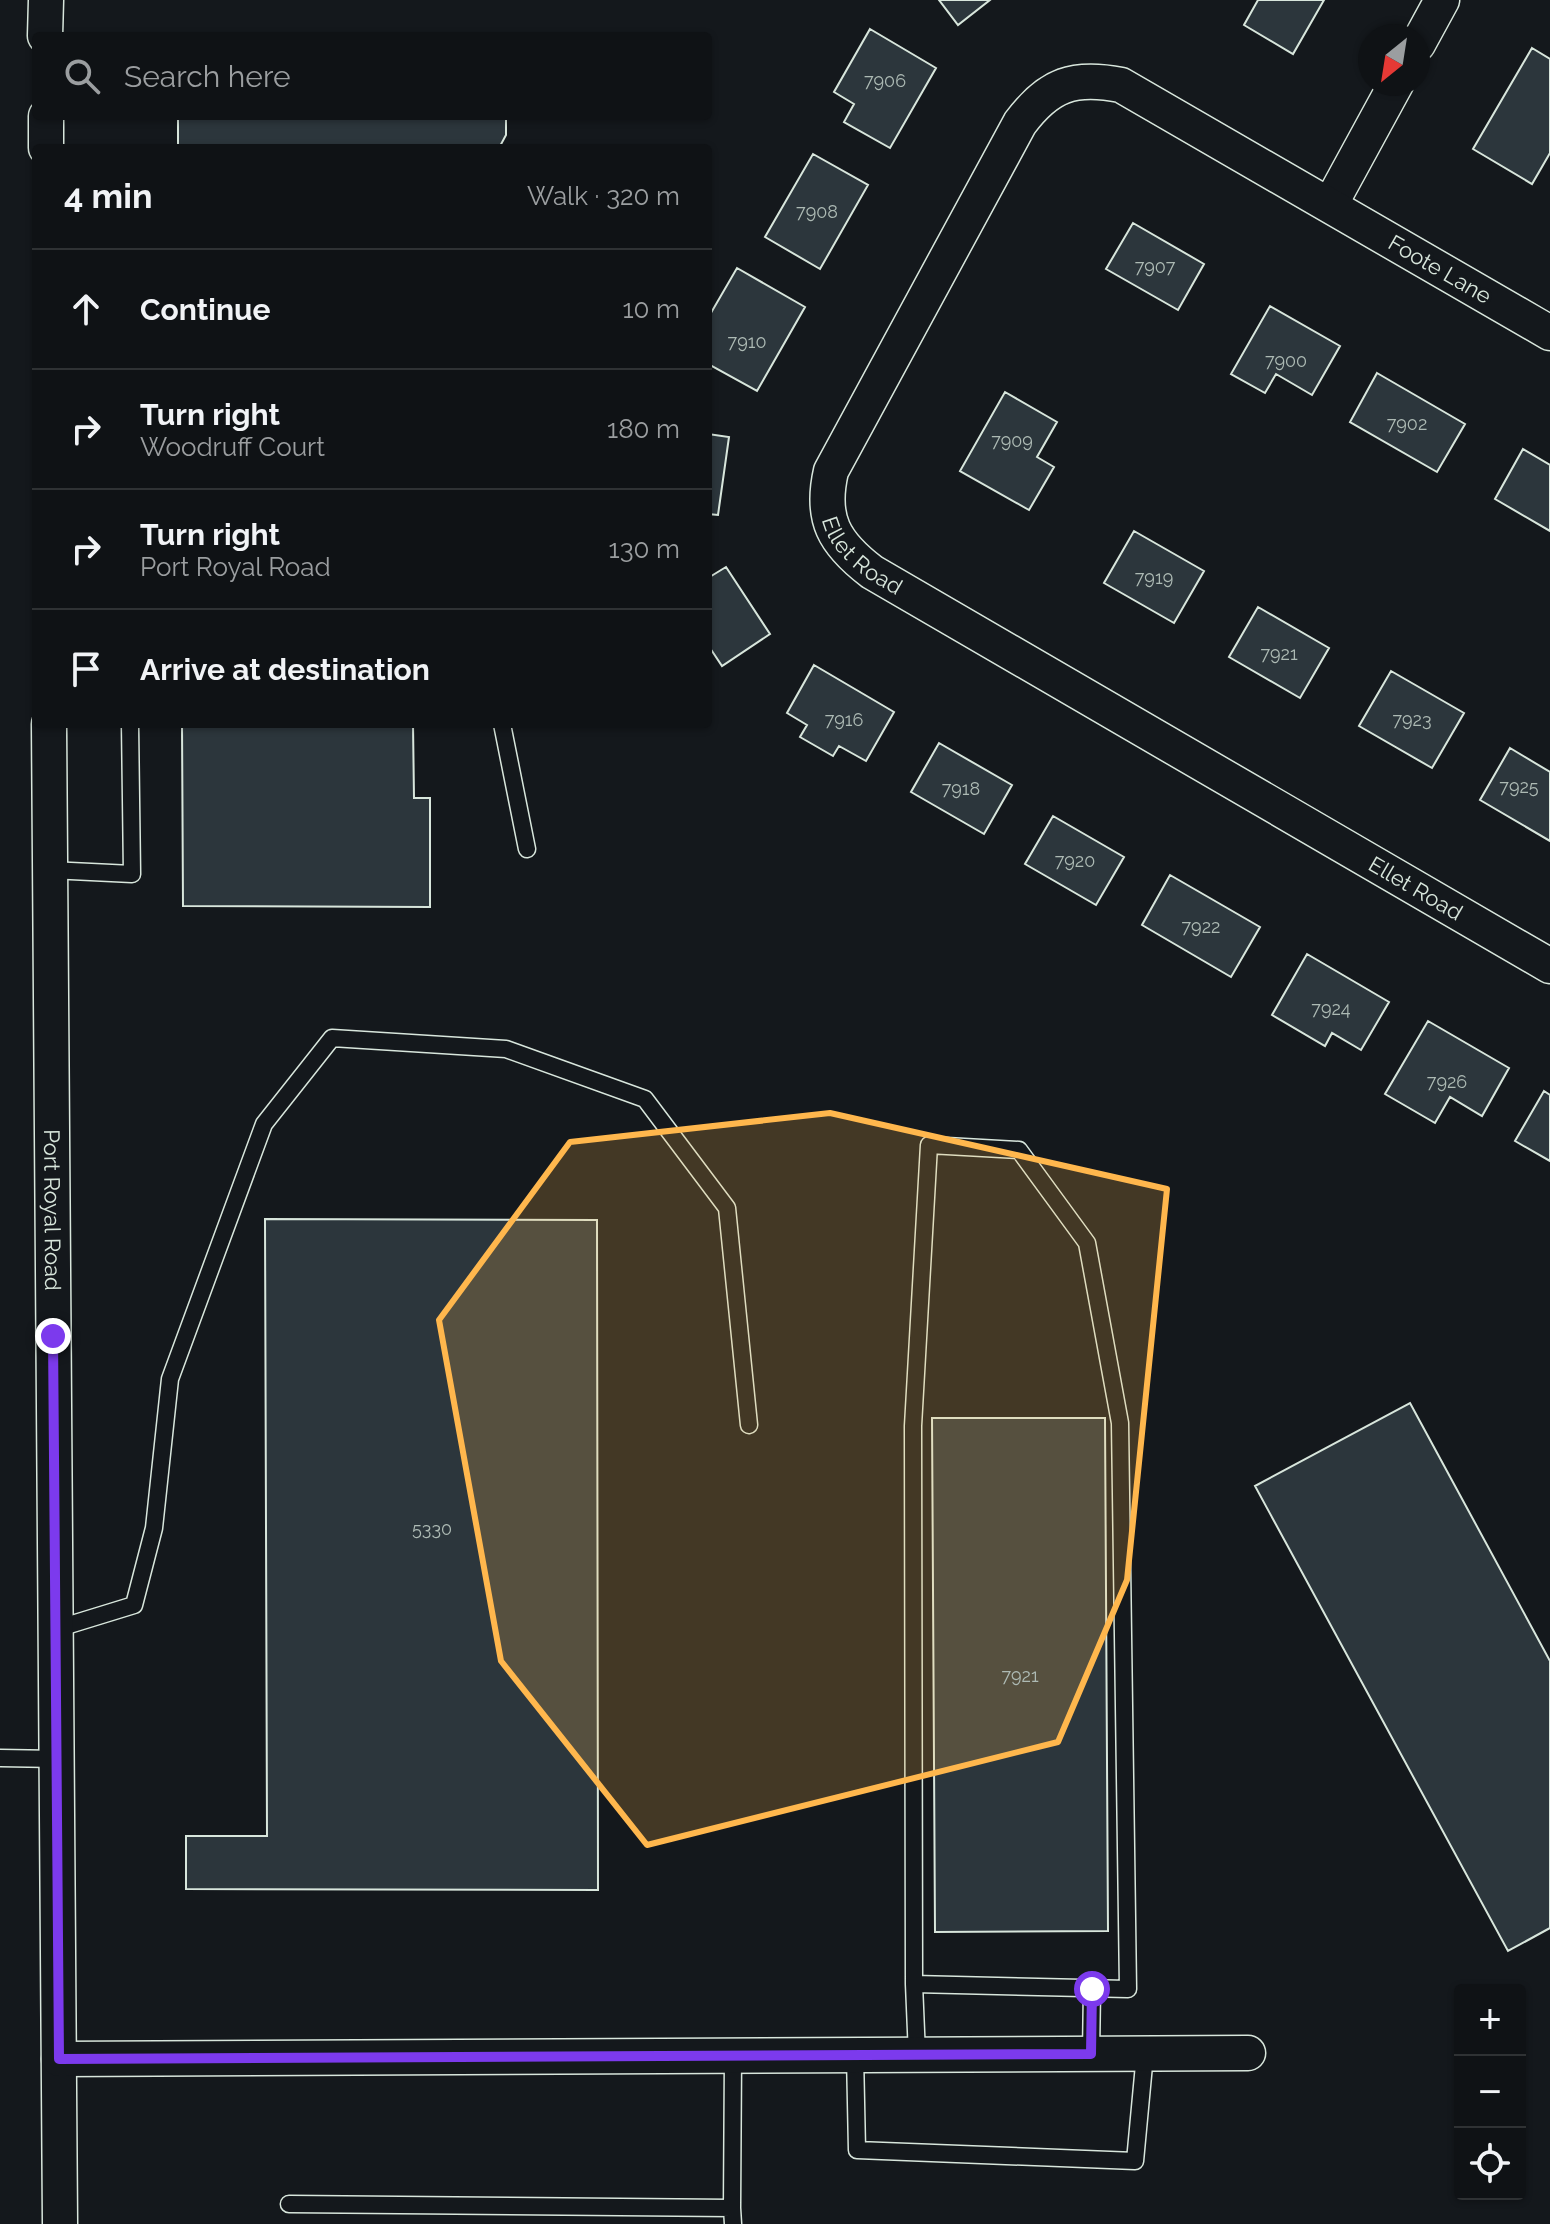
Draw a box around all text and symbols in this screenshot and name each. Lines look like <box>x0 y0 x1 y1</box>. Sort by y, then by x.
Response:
north arrow <box>1358 24 1430 96</box>
search box <box>32 32 712 120</box>
icon: search <box>60 54 104 98</box>
text: Search here <box>124 59 291 94</box>
house number: 7906 <box>864 70 906 91</box>
text: 4 min <box>64 176 152 216</box>
text: Walk · 320 m <box>527 181 680 211</box>
house number: 7908 <box>796 201 838 222</box>
street label: Foote Lane <box>1384 229 1496 309</box>
house number: 7907 <box>1135 256 1176 277</box>
icon: ahead <box>64 287 108 331</box>
text: Continue <box>140 292 271 327</box>
text: 10 m <box>622 294 680 324</box>
house number: 7910 <box>728 331 766 352</box>
house number: 7900 <box>1265 350 1307 371</box>
text: Turn right <box>140 397 280 432</box>
icon: right <box>64 407 108 451</box>
house number: 7902 <box>1387 413 1427 434</box>
text: 180 m <box>607 414 680 444</box>
house number: 7909 <box>991 430 1033 451</box>
text: Woodruff Court <box>140 432 325 462</box>
street label: Ellet Road <box>817 513 907 600</box>
text: Turn right <box>140 517 280 552</box>
icon: right <box>64 527 108 571</box>
text: 130 m <box>609 534 680 564</box>
text: Port Royal Road <box>140 552 331 582</box>
house number: 7919 <box>1135 567 1173 588</box>
house number: 7921 <box>1260 643 1298 664</box>
icon: arrive <box>64 647 108 691</box>
text: Arrive at destination <box>140 652 430 687</box>
house number: 7916 <box>825 709 863 730</box>
house number: 7923 <box>1392 709 1432 730</box>
house number: 7925 <box>1499 776 1539 797</box>
house number: 7918 <box>942 778 980 799</box>
house number: 7920 <box>1055 850 1095 871</box>
street label: Ellet Road <box>1364 851 1467 925</box>
house number: 7922 <box>1182 916 1220 937</box>
house number: 7924 <box>1311 998 1351 1019</box>
house number: 7926 <box>1427 1071 1467 1092</box>
street label: Port Royal Road <box>39 1129 66 1291</box>
route end <box>35 1318 71 1354</box>
house number: 5330 <box>412 1518 452 1539</box>
house number: 7921 <box>1001 1665 1039 1686</box>
route start <box>1074 1971 1110 2007</box>
map controls <box>1454 1984 1526 2200</box>
button: + <box>1454 1984 1526 2056</box>
button: − <box>1454 2056 1526 2128</box>
button: locate <box>1454 2128 1526 2200</box>

